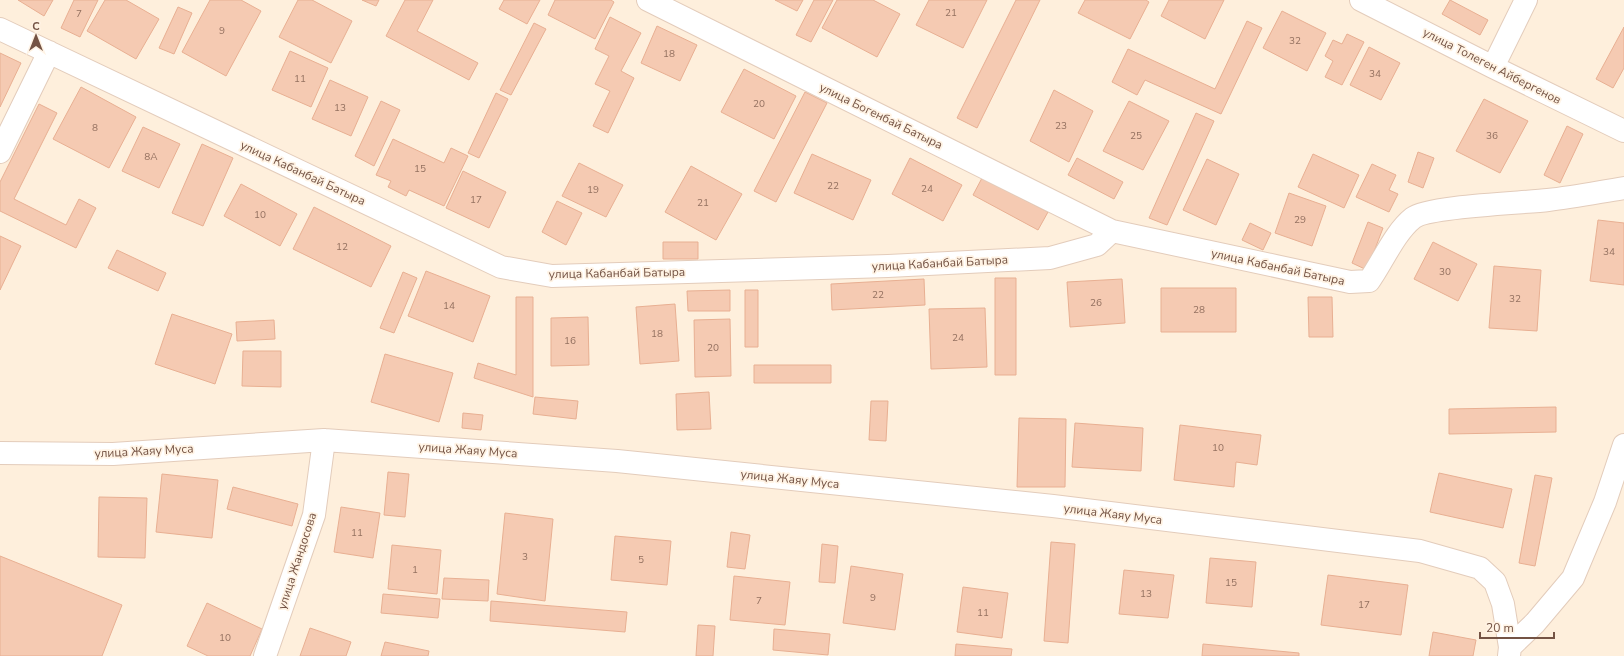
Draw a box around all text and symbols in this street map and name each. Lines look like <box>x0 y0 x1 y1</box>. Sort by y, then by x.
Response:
house number: 21 <box>945 6 957 20</box>
house number: 7 <box>76 7 82 21</box>
north arrow <box>16 16 56 56</box>
text: С <box>32 19 40 34</box>
house number: 9 <box>219 24 225 38</box>
street label: улица Толеген Айбергенов <box>1420 24 1564 108</box>
house number: 32 <box>1289 34 1301 48</box>
house number: 18 <box>663 47 675 61</box>
house number: 34 <box>1369 67 1381 81</box>
house number: 11 <box>294 72 306 86</box>
street label: улица Богенбай Батыра <box>817 79 945 153</box>
house number: 20 <box>753 97 765 111</box>
house number: 13 <box>334 101 346 115</box>
house number: 23 <box>1055 119 1067 133</box>
house number: 8 <box>92 121 98 135</box>
house number: 25 <box>1130 129 1142 143</box>
house number: 36 <box>1486 129 1498 143</box>
street label: улица Кабанбай Батыра <box>238 137 368 209</box>
house number: 8А <box>144 150 158 164</box>
house number: 15 <box>414 162 426 176</box>
house number: 22 <box>827 179 839 193</box>
house number: 24 <box>921 182 933 196</box>
house number: 19 <box>587 183 599 197</box>
house number: 17 <box>470 193 482 207</box>
house number: 21 <box>697 196 709 210</box>
house number: 10 <box>254 208 266 222</box>
house number: 29 <box>1294 213 1306 227</box>
house number: 12 <box>336 240 348 254</box>
street label: улица Кабанбай Батыра <box>1210 245 1346 289</box>
house number: 34 <box>1603 245 1615 259</box>
street label: улица Кабанбай Батыра <box>871 251 1009 275</box>
street label: улица Кабанбай Батыра <box>549 264 685 282</box>
house number: 30 <box>1439 265 1451 279</box>
house number: 22 <box>872 288 884 302</box>
house number: 32 <box>1509 292 1521 306</box>
house number: 26 <box>1090 296 1102 310</box>
house number: 14 <box>443 299 455 313</box>
house number: 28 <box>1193 303 1205 317</box>
house number: 18 <box>651 327 663 341</box>
house number: 24 <box>952 331 964 345</box>
house number: 16 <box>564 334 576 348</box>
house number: 20 <box>707 341 719 355</box>
street label: улица Жаяу Муса <box>418 439 518 461</box>
street label: улица Жаяу Муса <box>94 440 194 462</box>
house number: 10 <box>1212 441 1224 455</box>
street label: улица Жаяу Муса <box>740 466 840 492</box>
street label: улица Жаяу Муса <box>1063 500 1163 528</box>
street label: улица Жандосова <box>274 510 320 612</box>
house number: 11 <box>351 526 363 540</box>
house number: 3 <box>522 550 528 564</box>
house number: 5 <box>638 553 644 567</box>
house number: 1 <box>412 563 418 577</box>
house number: 15 <box>1225 576 1237 590</box>
house number: 13 <box>1140 587 1152 601</box>
house number: 9 <box>870 591 876 605</box>
house number: 7 <box>756 594 762 608</box>
house number: 17 <box>1358 598 1370 612</box>
house number: 11 <box>977 606 989 620</box>
scale bar <box>1480 614 1554 640</box>
text: 20 m <box>1486 620 1514 636</box>
house number: 10 <box>219 631 231 645</box>

